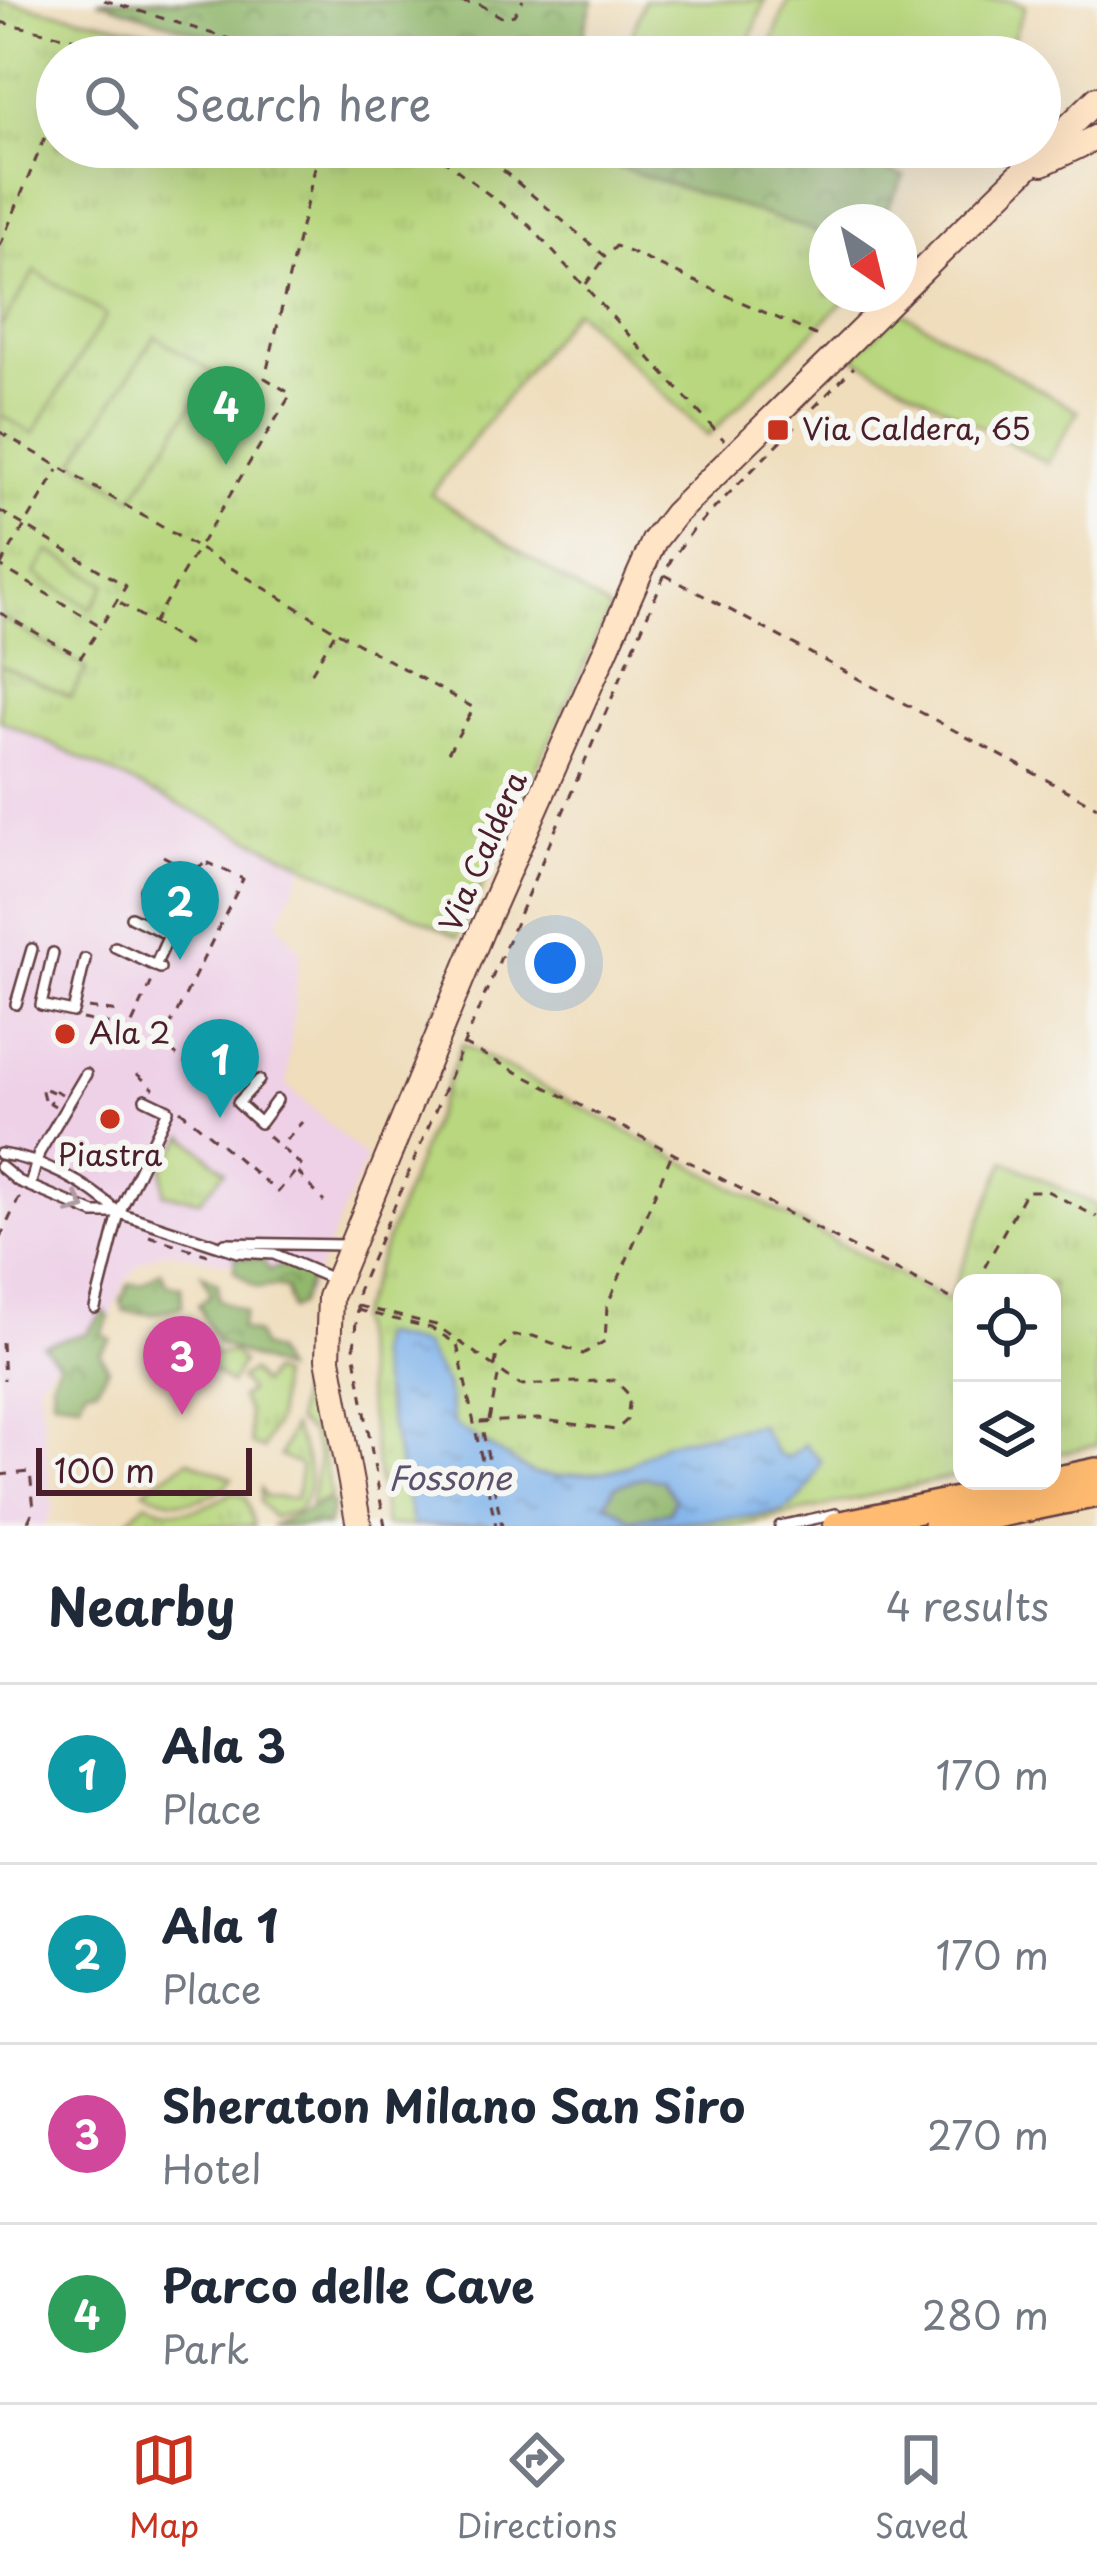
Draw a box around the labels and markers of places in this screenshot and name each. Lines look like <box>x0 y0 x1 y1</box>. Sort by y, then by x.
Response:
pin: 4 <box>187 366 265 465</box>
place label: Via Caldera, 65 <box>802 405 1031 450</box>
marker: Via Caldera, 65 <box>765 417 791 443</box>
pin: 2 <box>141 861 219 960</box>
place label: Ala 2 <box>89 1009 171 1054</box>
pin: 1 <box>181 1019 259 1118</box>
marker: Ala 2 <box>52 1021 78 1047</box>
marker: Piastra <box>97 1106 123 1132</box>
place label: Piastra <box>58 1131 163 1176</box>
pin: 3 <box>143 1316 221 1415</box>

